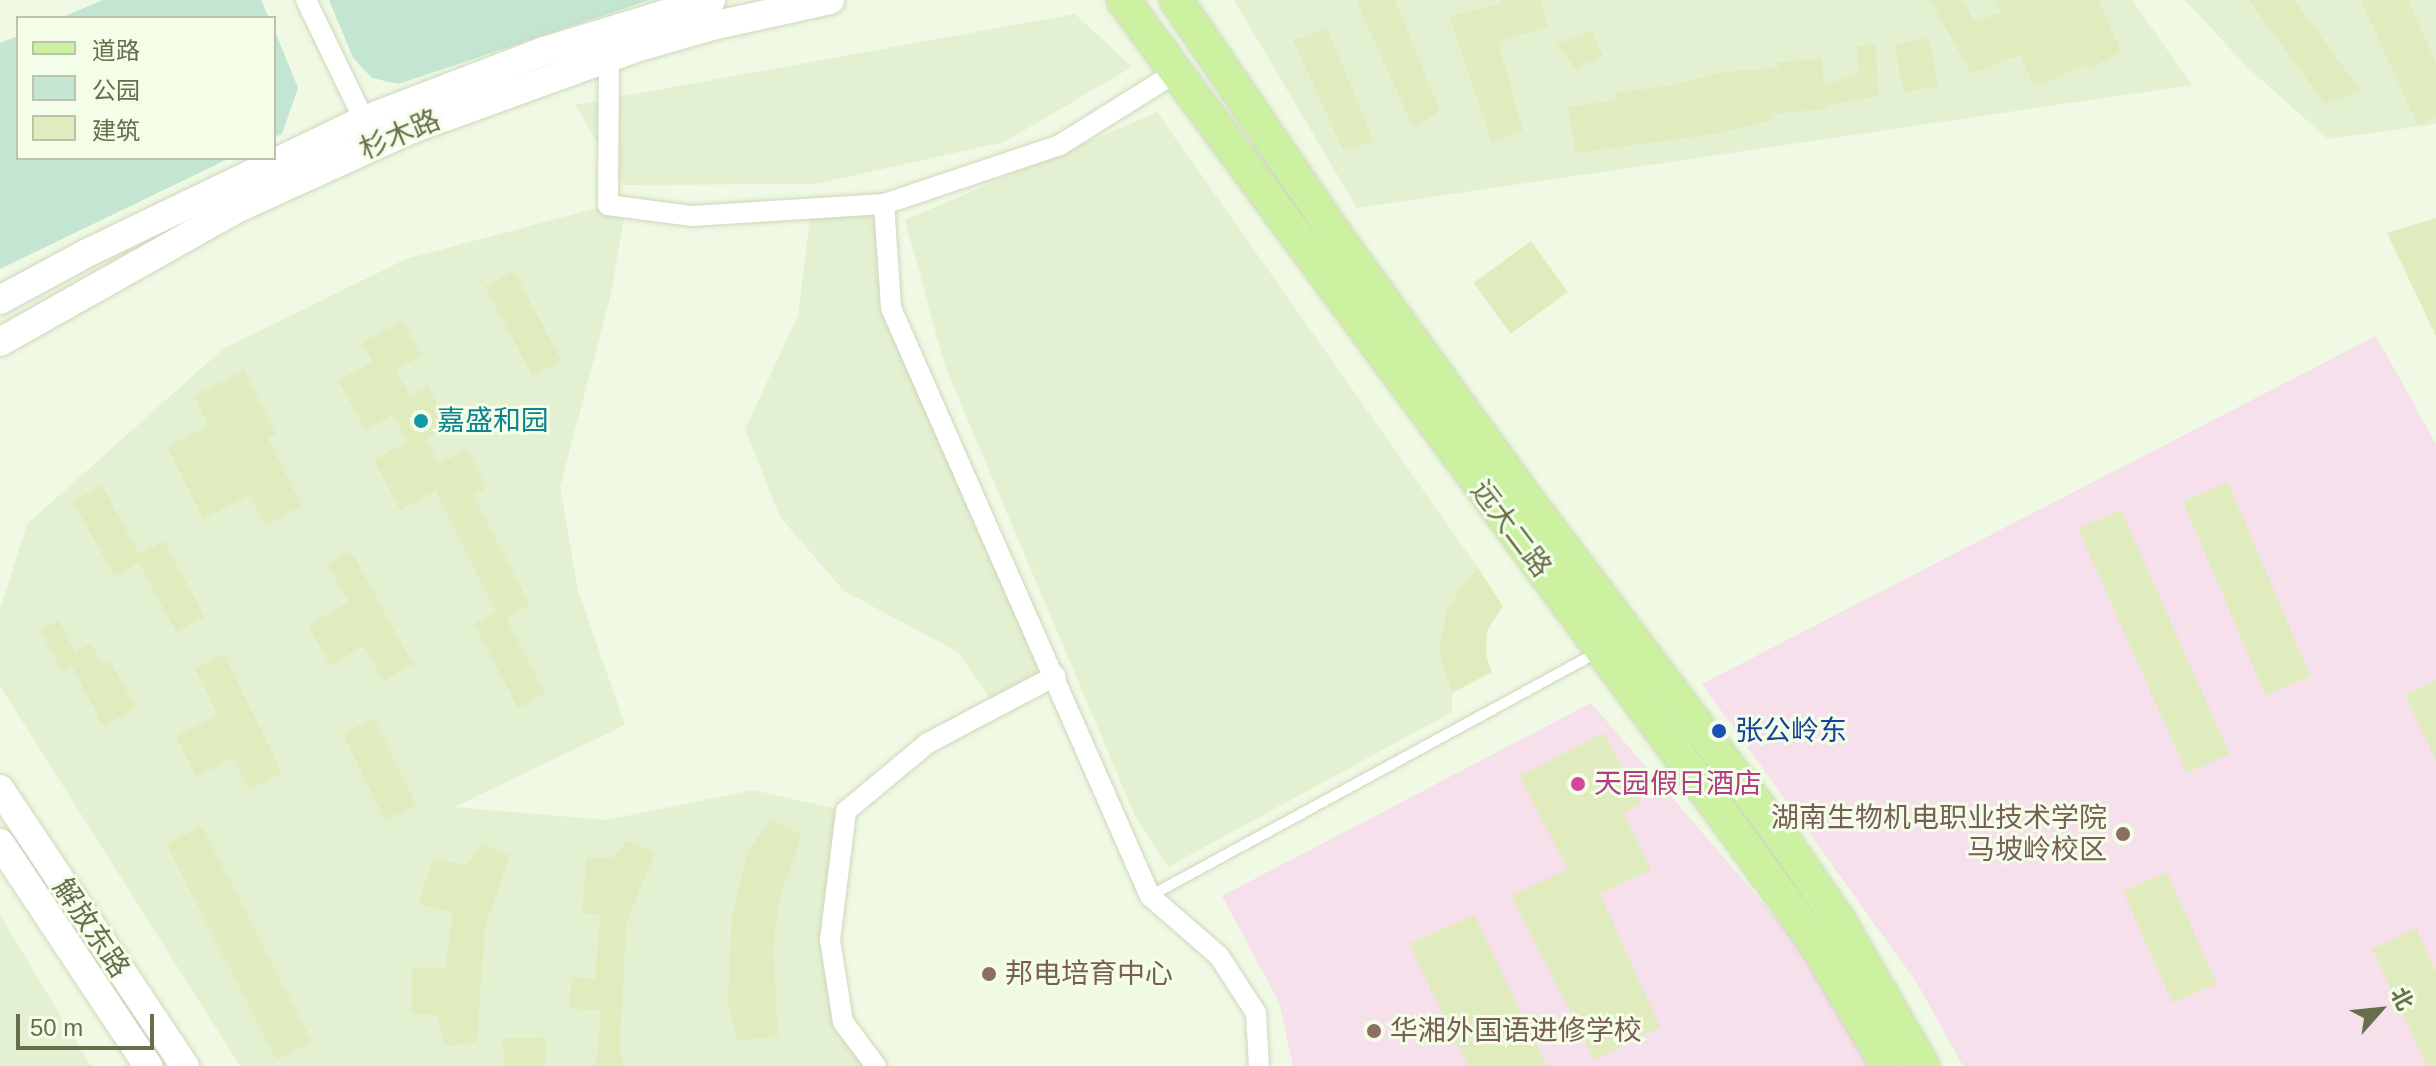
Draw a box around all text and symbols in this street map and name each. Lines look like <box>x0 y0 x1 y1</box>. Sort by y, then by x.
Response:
legend <box>16 16 276 160</box>
text: 道路 <box>92 37 140 64</box>
text: 公园 <box>92 77 140 104</box>
street label: 杉木路 <box>355 103 445 167</box>
text: 建筑 <box>92 117 140 144</box>
place label: 嘉盛和园 <box>437 404 549 438</box>
marker: 嘉盛和园 <box>412 412 430 430</box>
street label: 远大二路 <box>1464 474 1558 584</box>
place label: 张公岭东 <box>1735 714 1847 748</box>
marker: 张公岭东 <box>1710 722 1728 740</box>
place label: 天园假日酒店 <box>1594 767 1762 801</box>
marker: 天园假日酒店 <box>1569 775 1587 793</box>
place label: 湖南生物机电职业技术学院 马坡岭校区 <box>1771 801 2107 867</box>
marker: 湖南生物机电职业技术学院 马坡岭校区 <box>2114 825 2132 843</box>
street label: 解放东路 <box>46 872 136 984</box>
place label: 邦电培育中心 <box>1005 957 1173 991</box>
marker: 邦电培育中心 <box>980 965 998 983</box>
north arrow <box>2340 970 2420 1050</box>
text: 北 <box>2386 983 2418 1014</box>
scale bar <box>20 998 158 1048</box>
text: 50 m <box>30 1014 83 1041</box>
place label: 华湘外国语进修学校 <box>1390 1014 1642 1048</box>
marker: 华湘外国语进修学校 <box>1365 1022 1383 1040</box>

